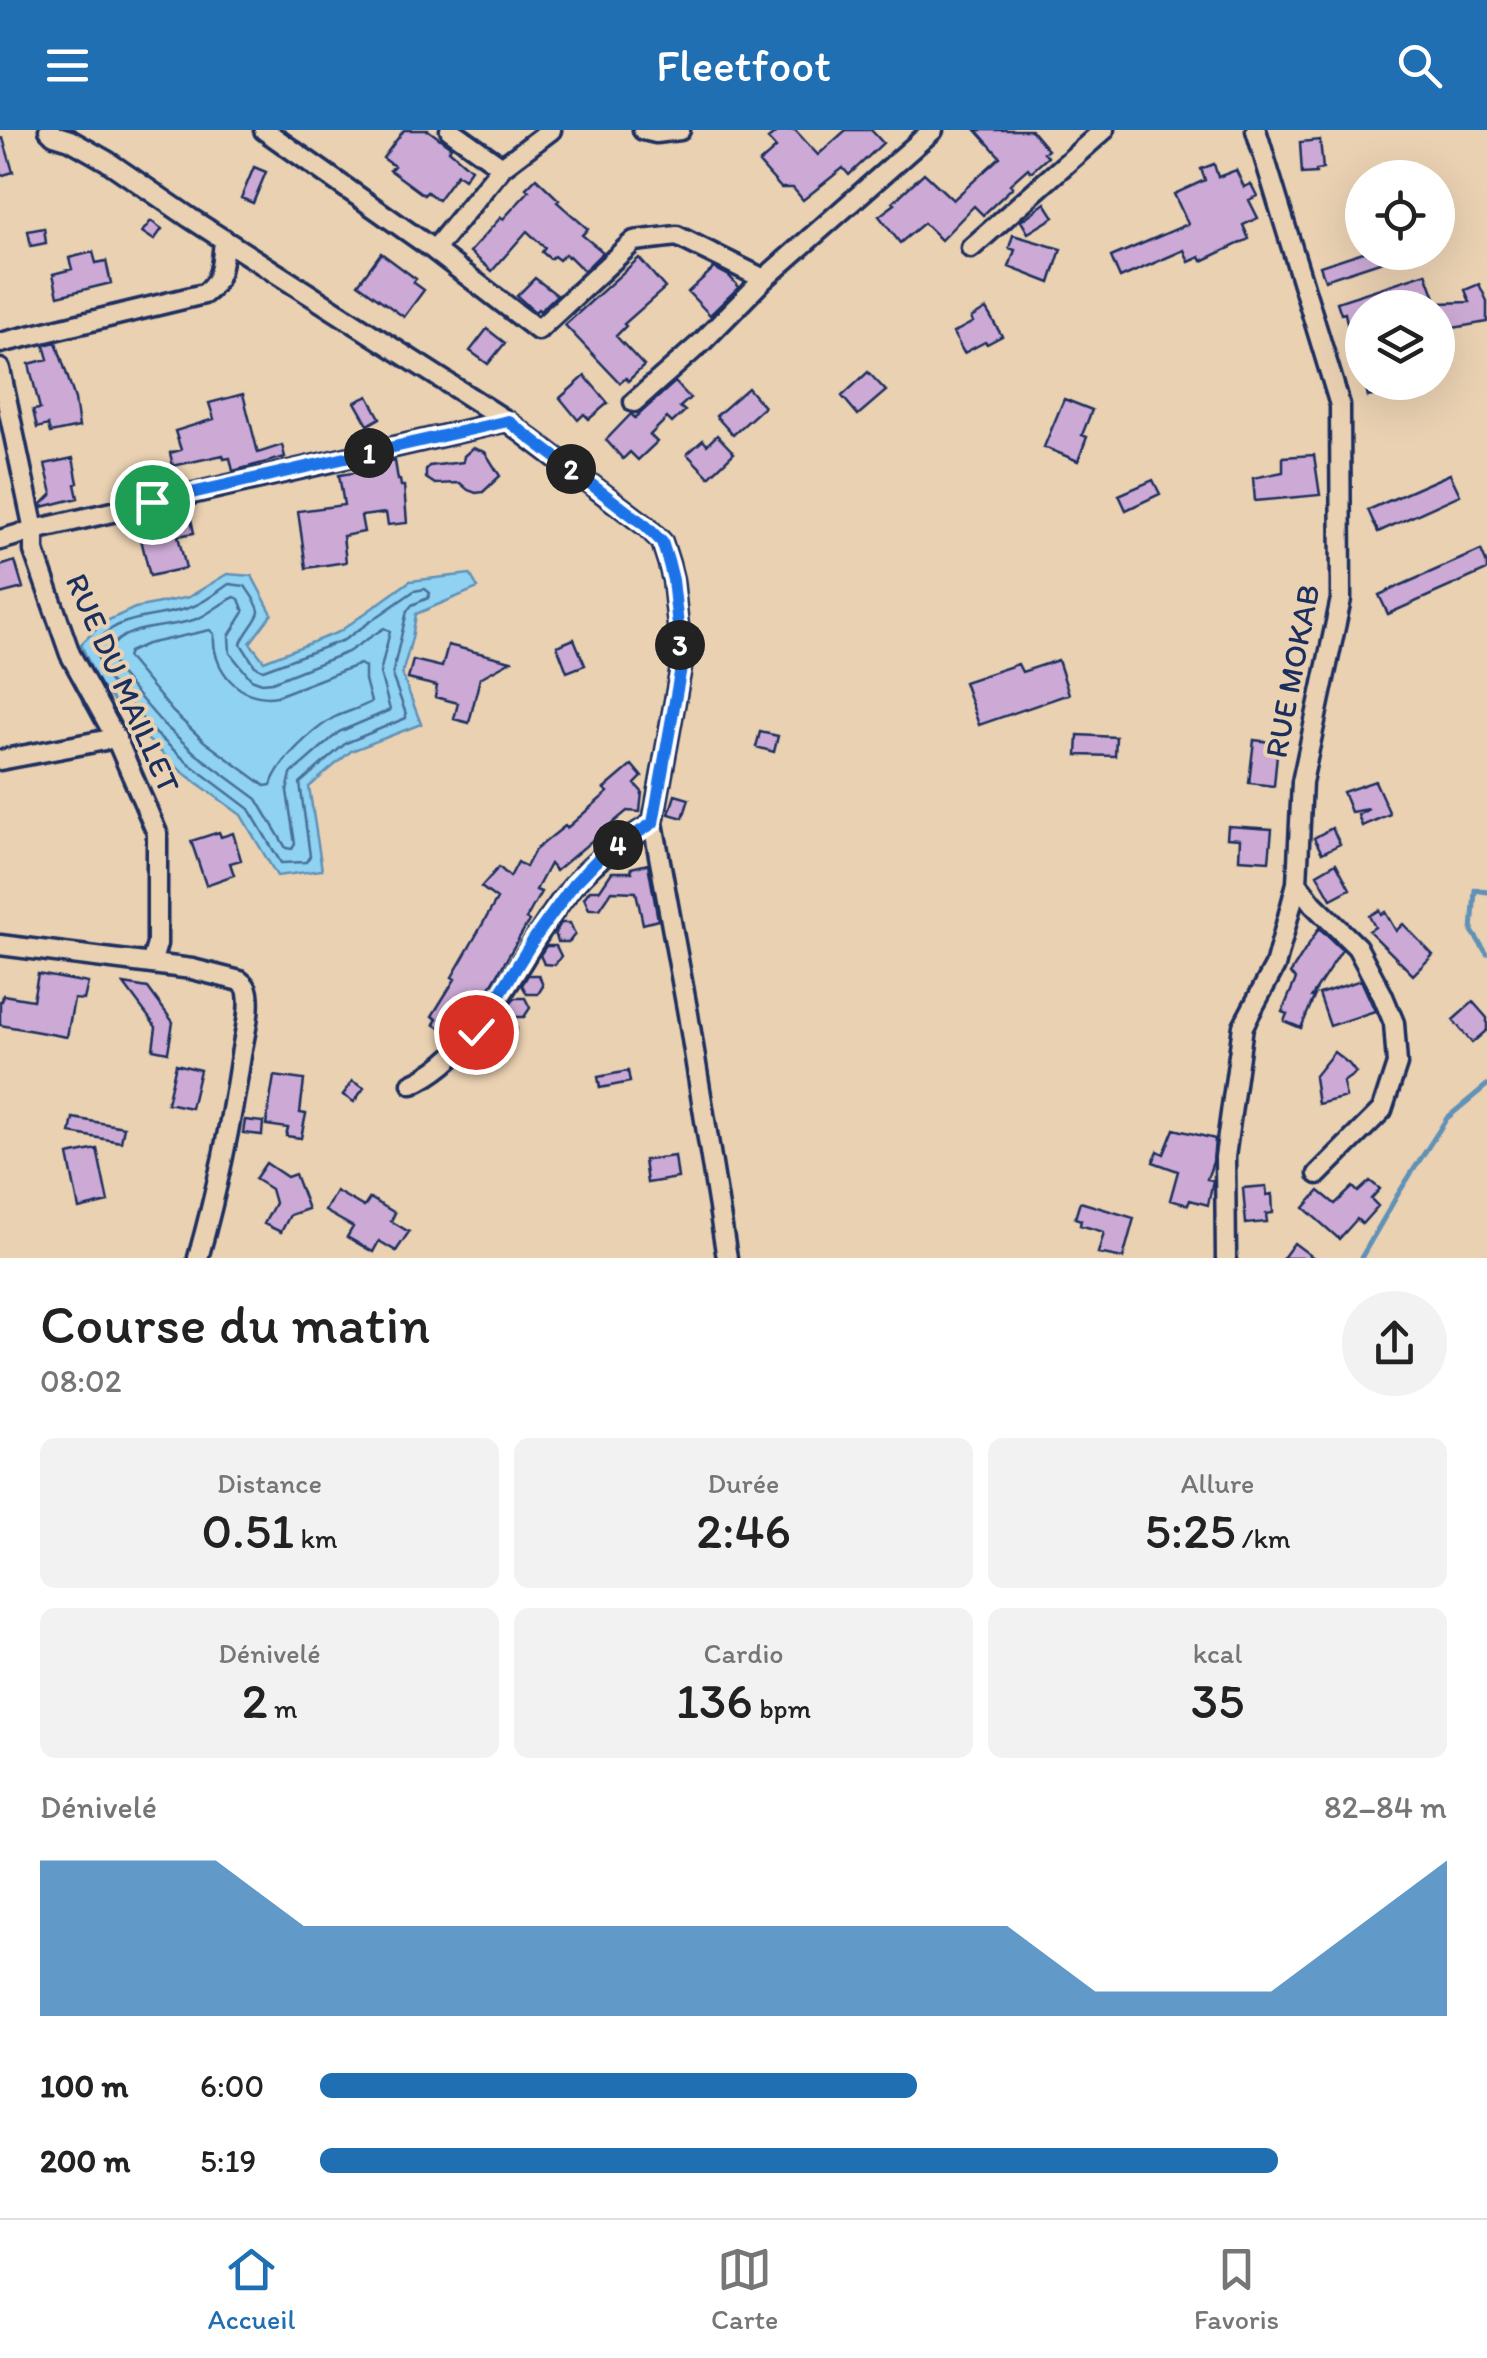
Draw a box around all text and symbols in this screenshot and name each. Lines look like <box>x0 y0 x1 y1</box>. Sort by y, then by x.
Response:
icon: menu <box>40 38 95 93</box>
text: Fleetfoot <box>656 38 831 92</box>
icon: search <box>1392 38 1447 93</box>
map controls <box>1345 160 1455 400</box>
button: locate <box>1345 160 1455 270</box>
button: layers <box>1345 290 1455 400</box>
pin: 1 <box>344 428 394 478</box>
text: 1 <box>363 436 376 470</box>
pin: 2 <box>546 444 596 494</box>
text: 2 <box>564 452 578 486</box>
pin <box>110 460 195 545</box>
icon: arrive <box>125 475 180 530</box>
street label: RUE DU MAILLET <box>58 567 188 799</box>
street label: RUE MOKAB <box>1257 581 1327 761</box>
pin: 3 <box>655 620 705 670</box>
text: 3 <box>672 628 688 662</box>
pin: 4 <box>593 820 643 870</box>
text: 4 <box>610 828 626 862</box>
pin <box>434 990 519 1075</box>
icon: check <box>449 1005 504 1060</box>
text: Course du matin <box>40 1291 431 1357</box>
button: share <box>1342 1291 1447 1396</box>
text: 08:02 <box>40 1362 122 1400</box>
text: Distance <box>217 1466 322 1500</box>
text: Durée <box>708 1466 779 1500</box>
text: Allure <box>1181 1466 1254 1500</box>
text: 0.51 <box>202 1500 294 1561</box>
text: 2:46 <box>696 1500 791 1561</box>
text: 5:25 <box>1144 1500 1235 1561</box>
text: km <box>294 1521 337 1555</box>
text: /km <box>1235 1521 1291 1555</box>
text: Dénivelé <box>218 1636 321 1670</box>
text: Cardio <box>703 1636 784 1670</box>
text: kcal <box>1193 1636 1242 1670</box>
text: 2 <box>241 1670 268 1731</box>
text: 136 <box>676 1670 753 1731</box>
text: 35 <box>1191 1670 1244 1731</box>
text: m <box>268 1691 298 1725</box>
text: bpm <box>753 1691 811 1725</box>
text: Dénivelé <box>40 1788 157 1826</box>
text: 82–84 m <box>1324 1788 1447 1826</box>
text: 100 m <box>40 2067 128 2105</box>
text: 6:00 <box>200 2067 264 2105</box>
text: 200 m <box>40 2142 130 2180</box>
text: 5:19 <box>200 2142 256 2180</box>
tab: Accueil <box>208 2242 295 2336</box>
tab: Carte <box>711 2242 778 2336</box>
tab: Favoris <box>1194 2242 1279 2336</box>

